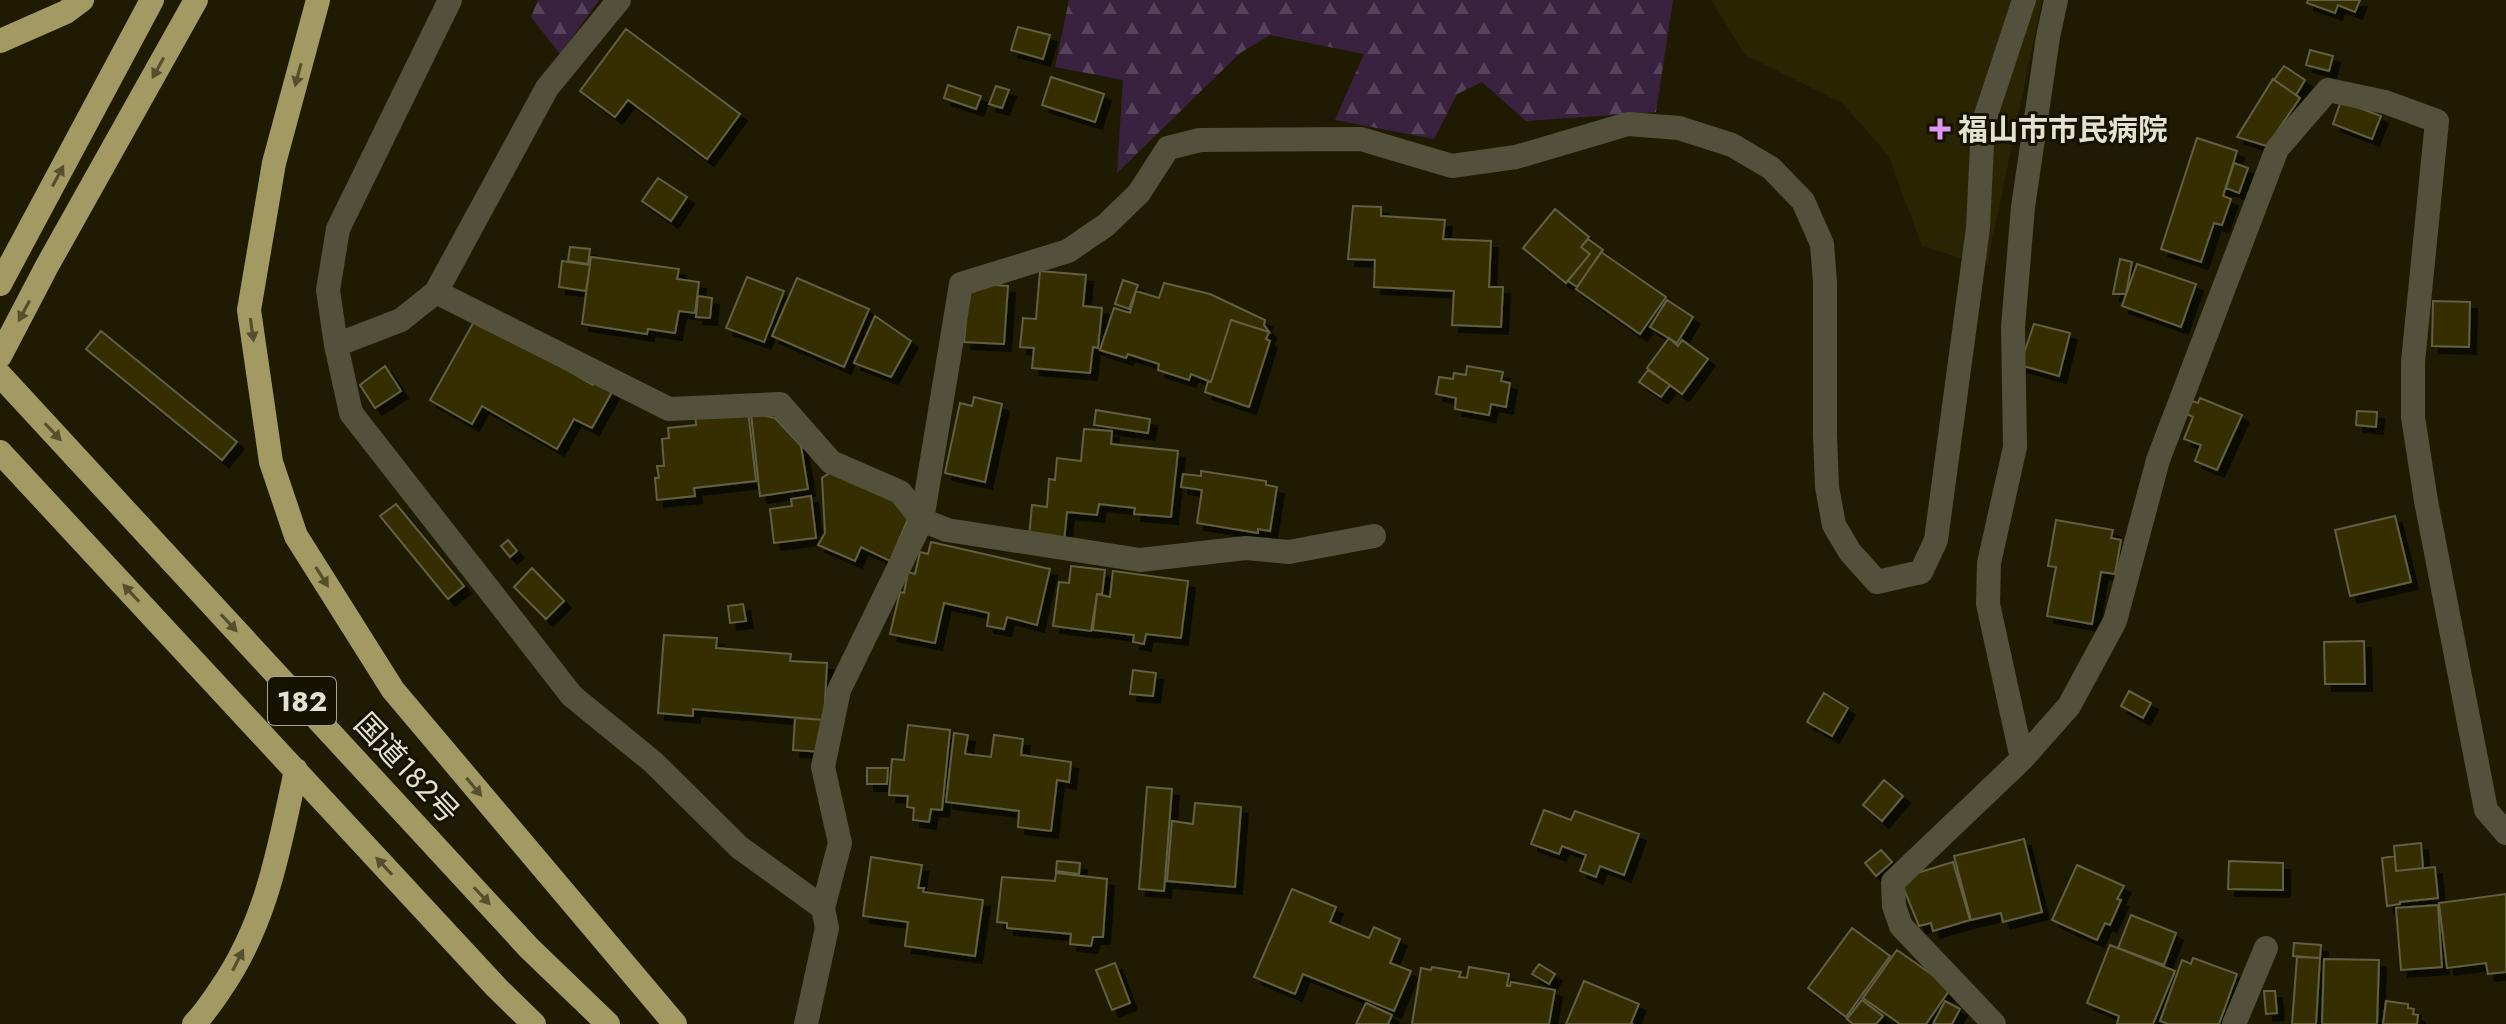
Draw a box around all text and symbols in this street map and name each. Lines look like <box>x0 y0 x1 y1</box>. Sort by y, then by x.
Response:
one-way arrow <box>151 57 165 79</box>
one-way arrow <box>291 63 303 88</box>
place label: 福山市市民病院 <box>1958 108 2168 151</box>
marker: 福山市市民病院 <box>1929 118 1951 140</box>
one-way arrow <box>52 164 65 187</box>
one-way arrow <box>17 300 30 323</box>
one-way arrow <box>246 318 259 343</box>
one-way arrow <box>43 422 61 441</box>
one-way arrow <box>315 566 329 588</box>
one-way arrow <box>123 584 141 603</box>
one-way arrow <box>220 613 238 632</box>
road number: 182 <box>268 677 336 725</box>
street label: 国道182号 <box>345 703 469 833</box>
one-way arrow <box>465 777 483 796</box>
one-way arrow <box>376 856 394 875</box>
one-way arrow <box>472 887 490 906</box>
one-way arrow <box>232 949 245 972</box>

